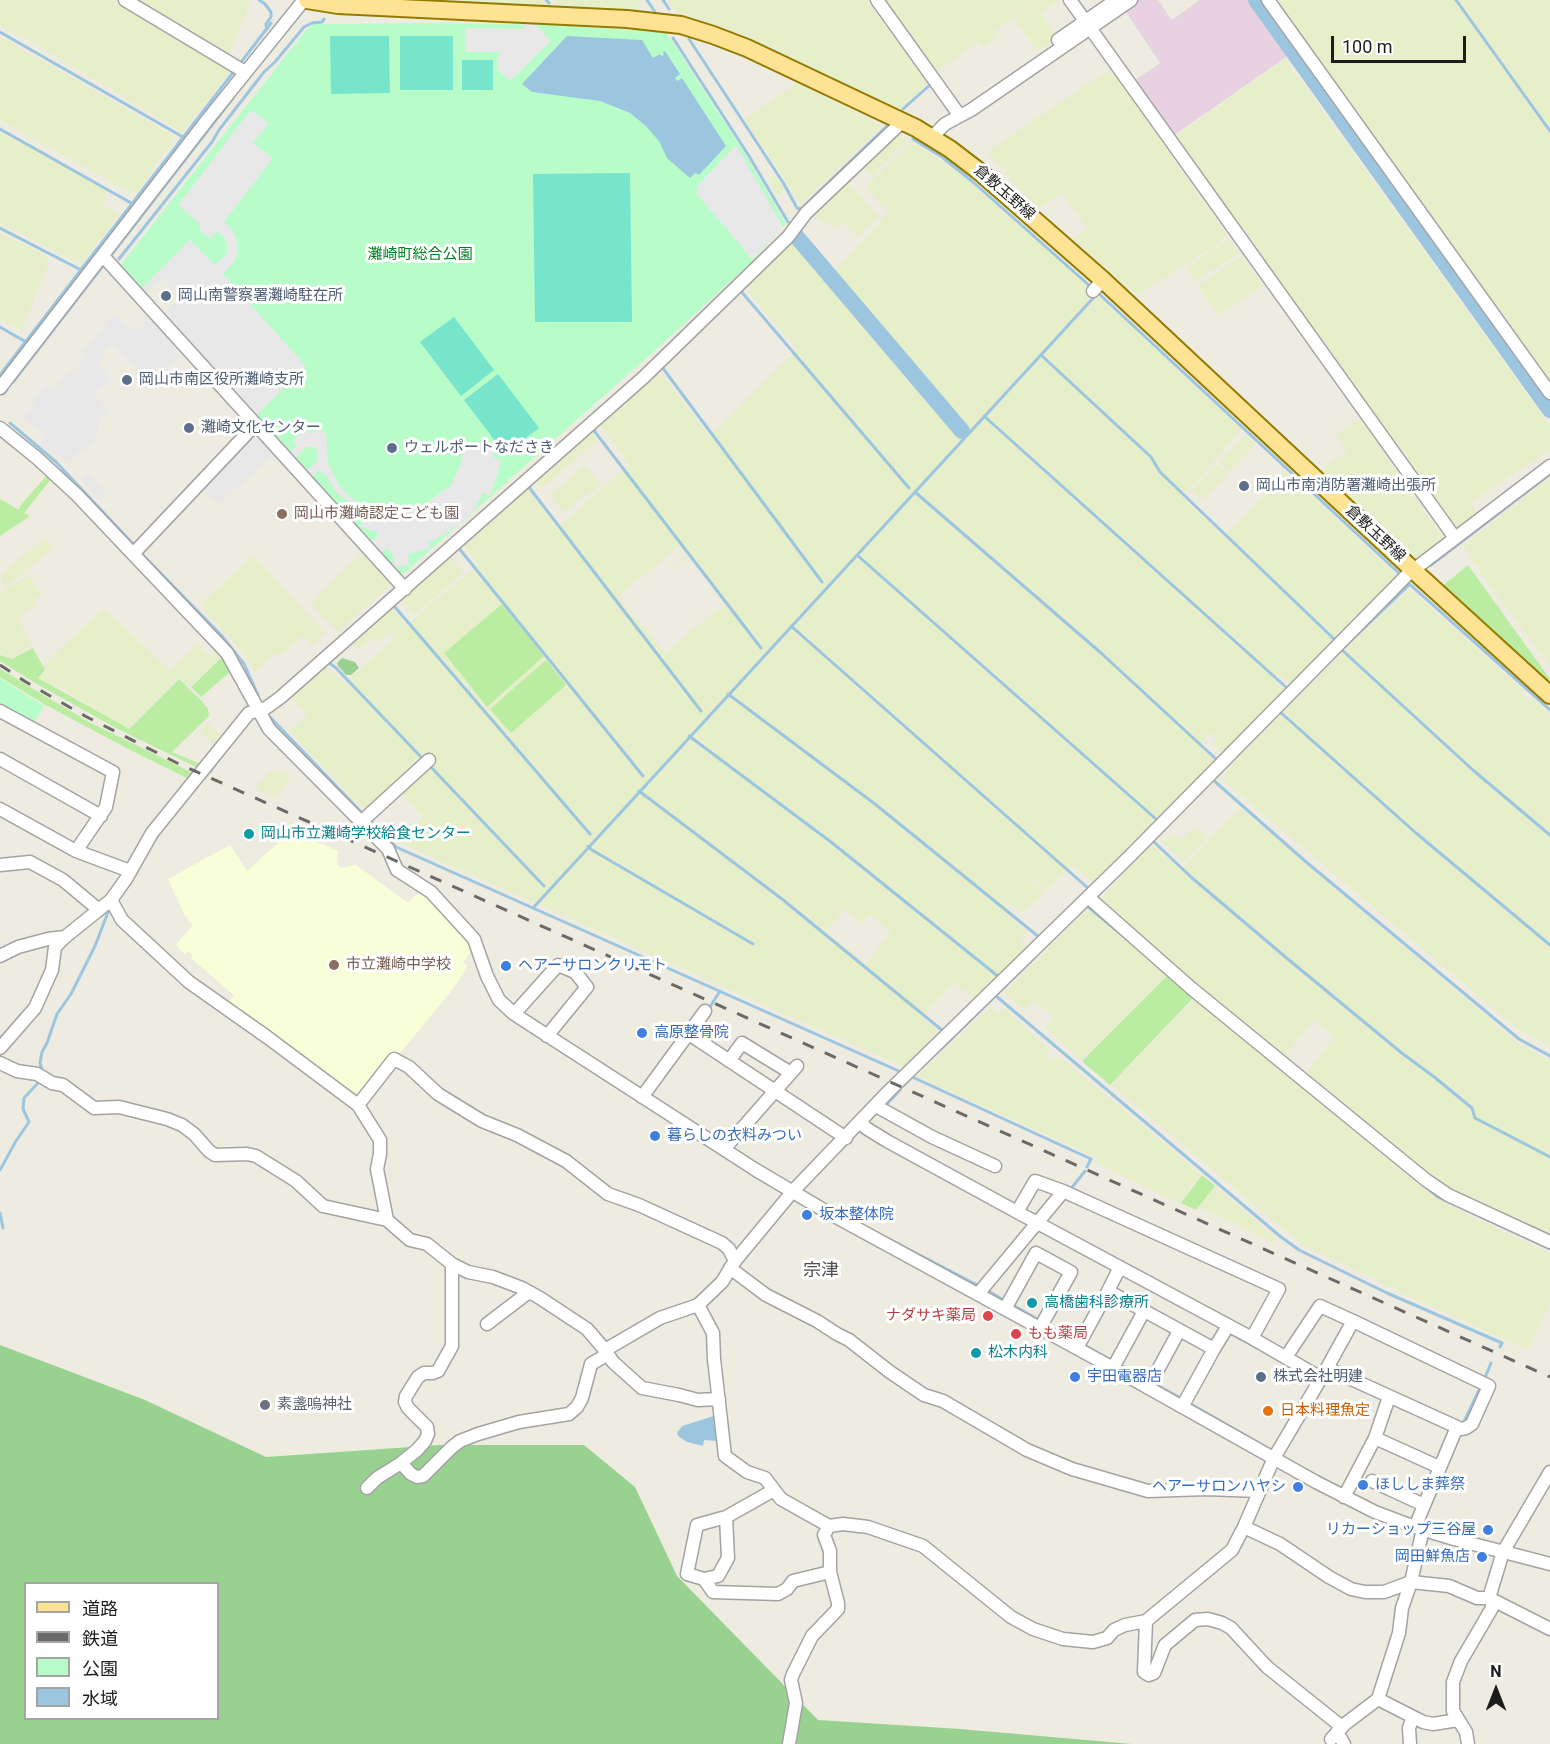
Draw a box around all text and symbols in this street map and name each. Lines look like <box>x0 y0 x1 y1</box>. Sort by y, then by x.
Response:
scale bar <box>1334 24 1469 62</box>
text: 100 m <box>1342 36 1393 57</box>
street label: 倉敷玉野線 <box>970 162 1038 224</box>
park label: 灘崎町総合公園 <box>368 246 472 264</box>
place label: 岡山南警察署灘崎駐在所 <box>178 287 343 305</box>
marker: 岡山南警察署灘崎駐在所 <box>159 289 173 303</box>
place label: 岡山市南区役所灘崎支所 <box>139 371 304 389</box>
marker: 岡山市南区役所灘崎支所 <box>120 373 134 387</box>
place label: 灘崎文化センター <box>201 419 321 437</box>
marker: 灘崎文化センター <box>182 421 196 435</box>
place label: ウェルポートなださき <box>404 439 554 457</box>
marker: ウェルポートなださき <box>385 441 399 455</box>
place label: 岡山市南消防署灘崎出張所 <box>1256 477 1436 495</box>
marker: 岡山市南消防署灘崎出張所 <box>1237 479 1251 493</box>
street label: 倉敷玉野線 <box>1341 502 1409 566</box>
place label: 岡山市灘崎認定こども園 <box>294 505 459 523</box>
marker: 岡山市灘崎認定こども園 <box>275 507 289 521</box>
place label: 岡山市立灘崎学校給食センター <box>261 825 471 843</box>
marker: 岡山市立灘崎学校給食センター <box>242 827 256 841</box>
place label: 市立灘崎中学校 <box>346 956 451 974</box>
place label: ヘアーサロンクリモト <box>518 957 667 975</box>
marker: 市立灘崎中学校 <box>327 958 341 972</box>
marker: ヘアーサロンクリモト <box>499 959 513 973</box>
place label: 高原整骨院 <box>654 1024 729 1042</box>
marker: 高原整骨院 <box>635 1026 649 1040</box>
place label: 暮らしの衣料みつい <box>667 1127 802 1145</box>
marker: 暮らしの衣料みつい <box>648 1129 662 1143</box>
place label: 坂本整体院 <box>819 1206 894 1224</box>
marker: 坂本整体院 <box>800 1208 814 1222</box>
district label: 宗津 <box>803 1260 839 1282</box>
place label: 高橋歯科診療所 <box>1044 1294 1149 1312</box>
marker: 高橋歯科診療所 <box>1025 1296 1039 1310</box>
place label: ナダサキ薬局 <box>886 1307 976 1325</box>
marker: ナダサキ薬局 <box>981 1309 995 1323</box>
place label: もも薬局 <box>1028 1325 1088 1343</box>
marker: もも薬局 <box>1009 1327 1023 1341</box>
place label: 松木内科 <box>988 1344 1048 1362</box>
marker: 松木内科 <box>969 1346 983 1360</box>
place label: 宇田電器店 <box>1087 1368 1162 1386</box>
place label: 株式会社明建 <box>1273 1368 1363 1386</box>
marker: 宇田電器店 <box>1068 1370 1082 1384</box>
marker: 株式会社明建 <box>1254 1370 1268 1384</box>
place label: 素盞嗚神社 <box>277 1396 352 1414</box>
marker: 素盞嗚神社 <box>258 1398 272 1412</box>
place label: 日本料理魚定 <box>1280 1402 1370 1420</box>
marker: 日本料理魚定 <box>1261 1404 1275 1418</box>
place label: ほししま葬祭 <box>1375 1476 1465 1494</box>
place label: ヘアーサロンハヤシ <box>1152 1478 1286 1496</box>
marker: ほししま葬祭 <box>1356 1478 1370 1492</box>
marker: ヘアーサロンハヤシ <box>1291 1480 1305 1494</box>
place label: リカーショップ三谷屋 <box>1326 1521 1476 1539</box>
marker: リカーショップ三谷屋 <box>1481 1523 1495 1537</box>
place label: 岡田鮮魚店 <box>1395 1548 1470 1566</box>
marker: 岡田鮮魚店 <box>1475 1550 1489 1564</box>
legend <box>24 1582 219 1720</box>
text: 道路 <box>82 1598 118 1619</box>
text: 鉄道 <box>82 1628 118 1649</box>
text: 公園 <box>82 1658 118 1679</box>
north arrow <box>1466 1660 1526 1720</box>
text: N <box>1490 1662 1502 1681</box>
text: 水域 <box>82 1688 118 1709</box>

